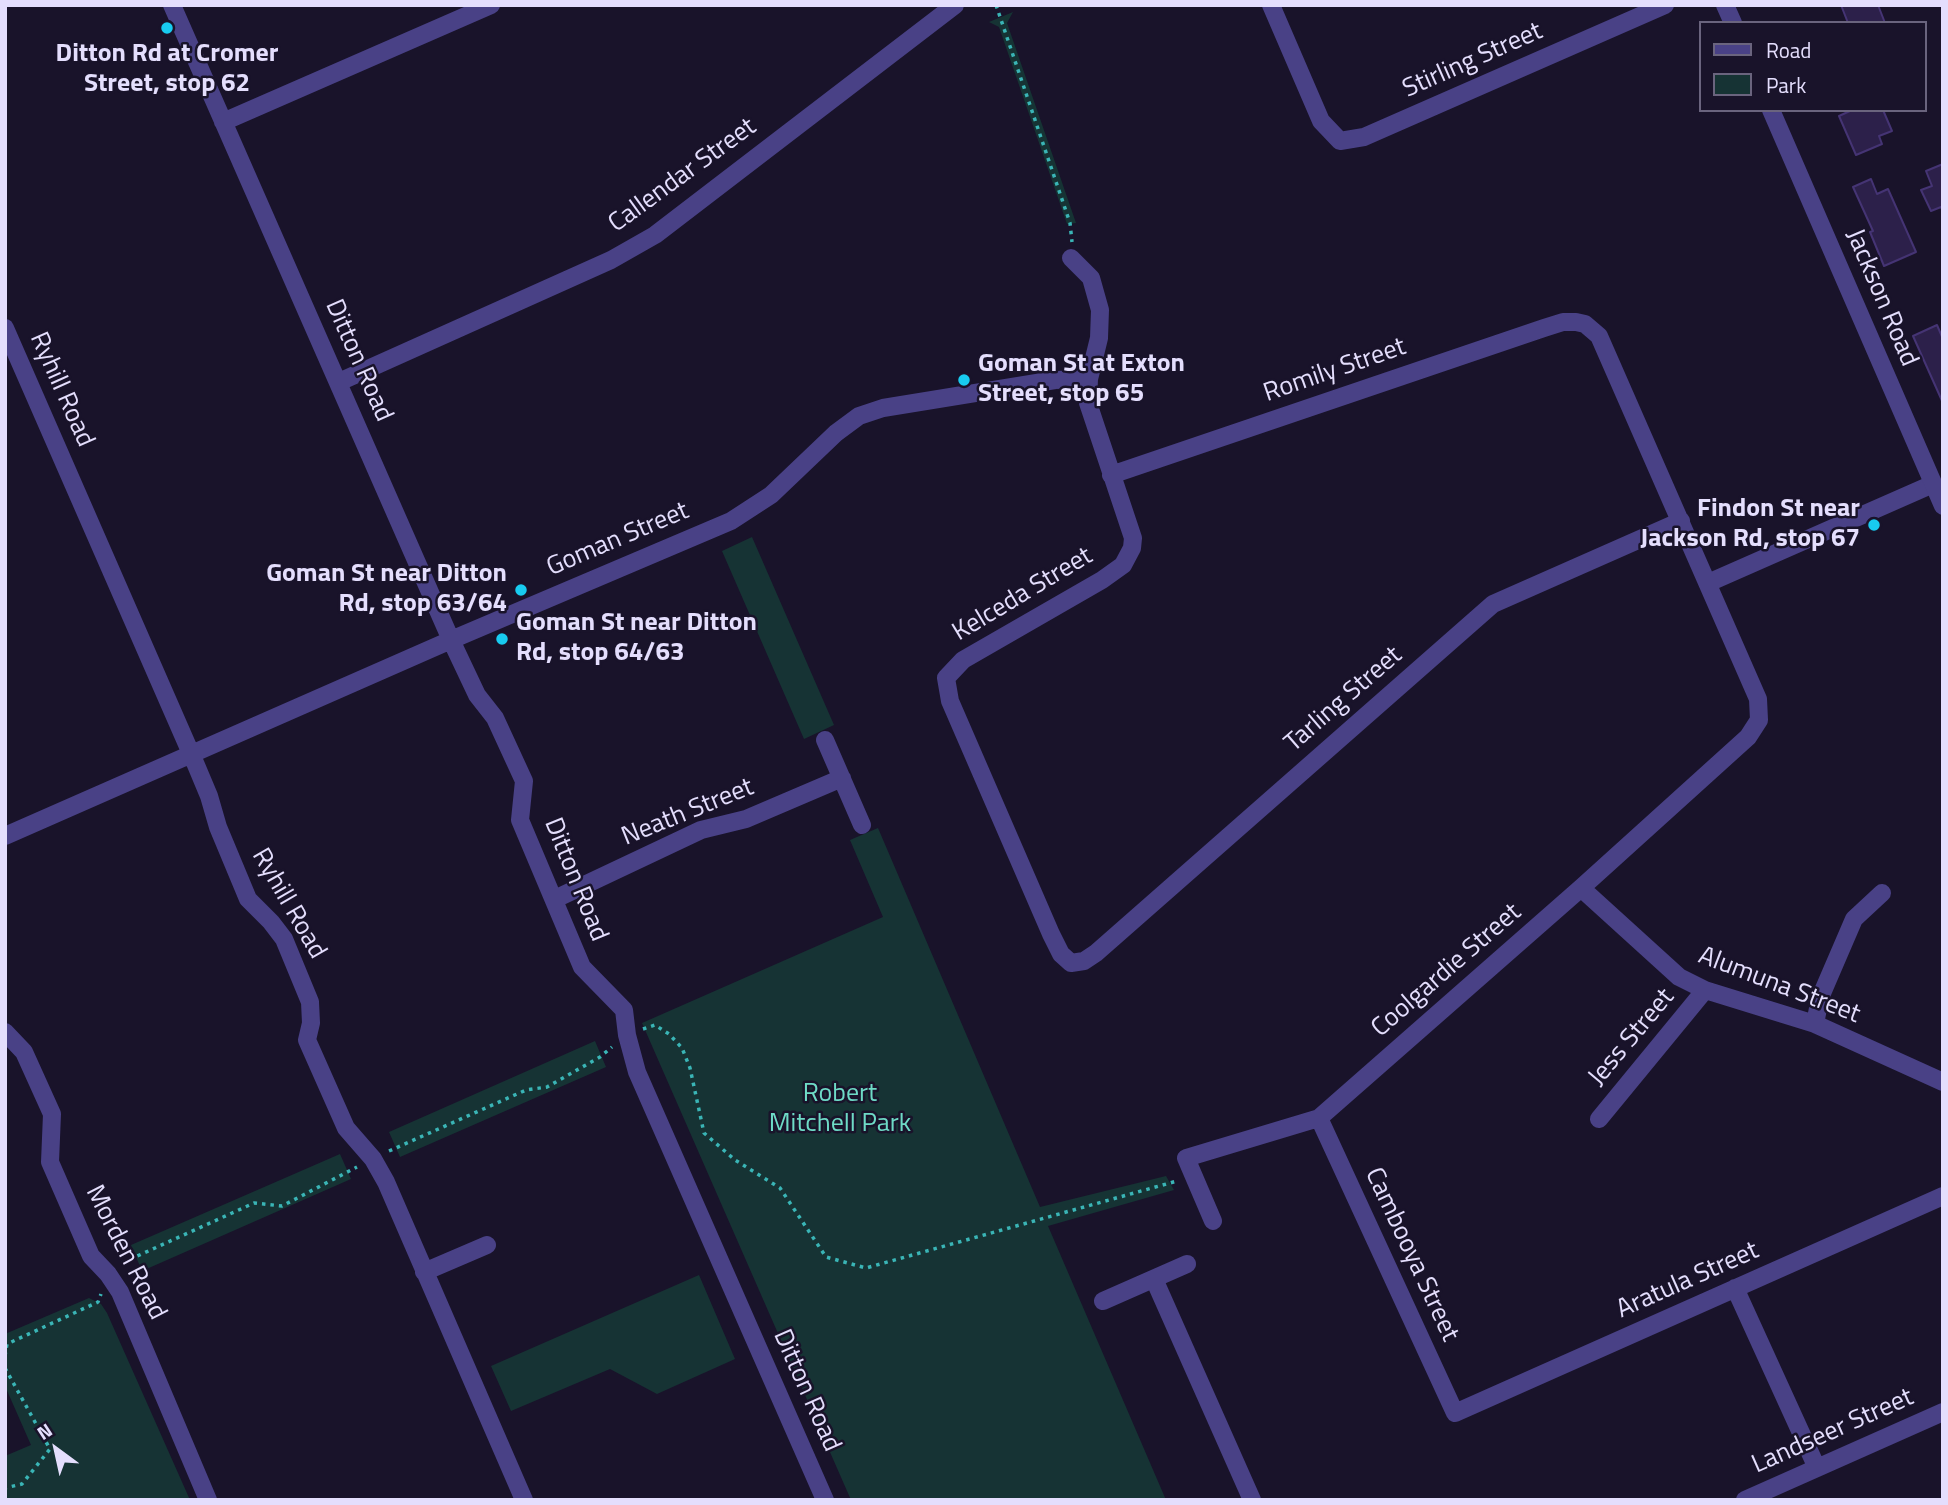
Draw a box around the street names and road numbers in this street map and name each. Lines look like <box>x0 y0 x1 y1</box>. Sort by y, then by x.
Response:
street label: Stirling Street <box>1398 16 1548 106</box>
street label: Callendar Street <box>603 112 763 240</box>
street label: Jackson Road <box>1838 225 1924 371</box>
street label: Ditton Road <box>317 295 399 427</box>
street label: Ryhill Road <box>22 328 100 452</box>
street label: Romily Street <box>1260 332 1410 410</box>
street label: Goman Street <box>542 496 694 584</box>
street label: Kelceda Street <box>948 541 1098 649</box>
street label: Tarling Street <box>1279 641 1409 759</box>
street label: Neath Street <box>618 772 758 854</box>
street label: Ditton Road <box>536 814 614 946</box>
street label: Ryhill Road <box>244 843 332 965</box>
street label: Coolgardie Street <box>1366 898 1528 1044</box>
street label: Alumuna Street <box>1694 941 1864 1031</box>
street label: Jess Street <box>1582 983 1682 1093</box>
street label: Cambooya Street <box>1357 1163 1465 1347</box>
street label: Morden Road <box>78 1180 172 1326</box>
street label: Aratula Street <box>1612 1236 1764 1326</box>
street label: Ditton Road <box>765 1325 847 1457</box>
street label: Landseer Street <box>1748 1383 1918 1481</box>

